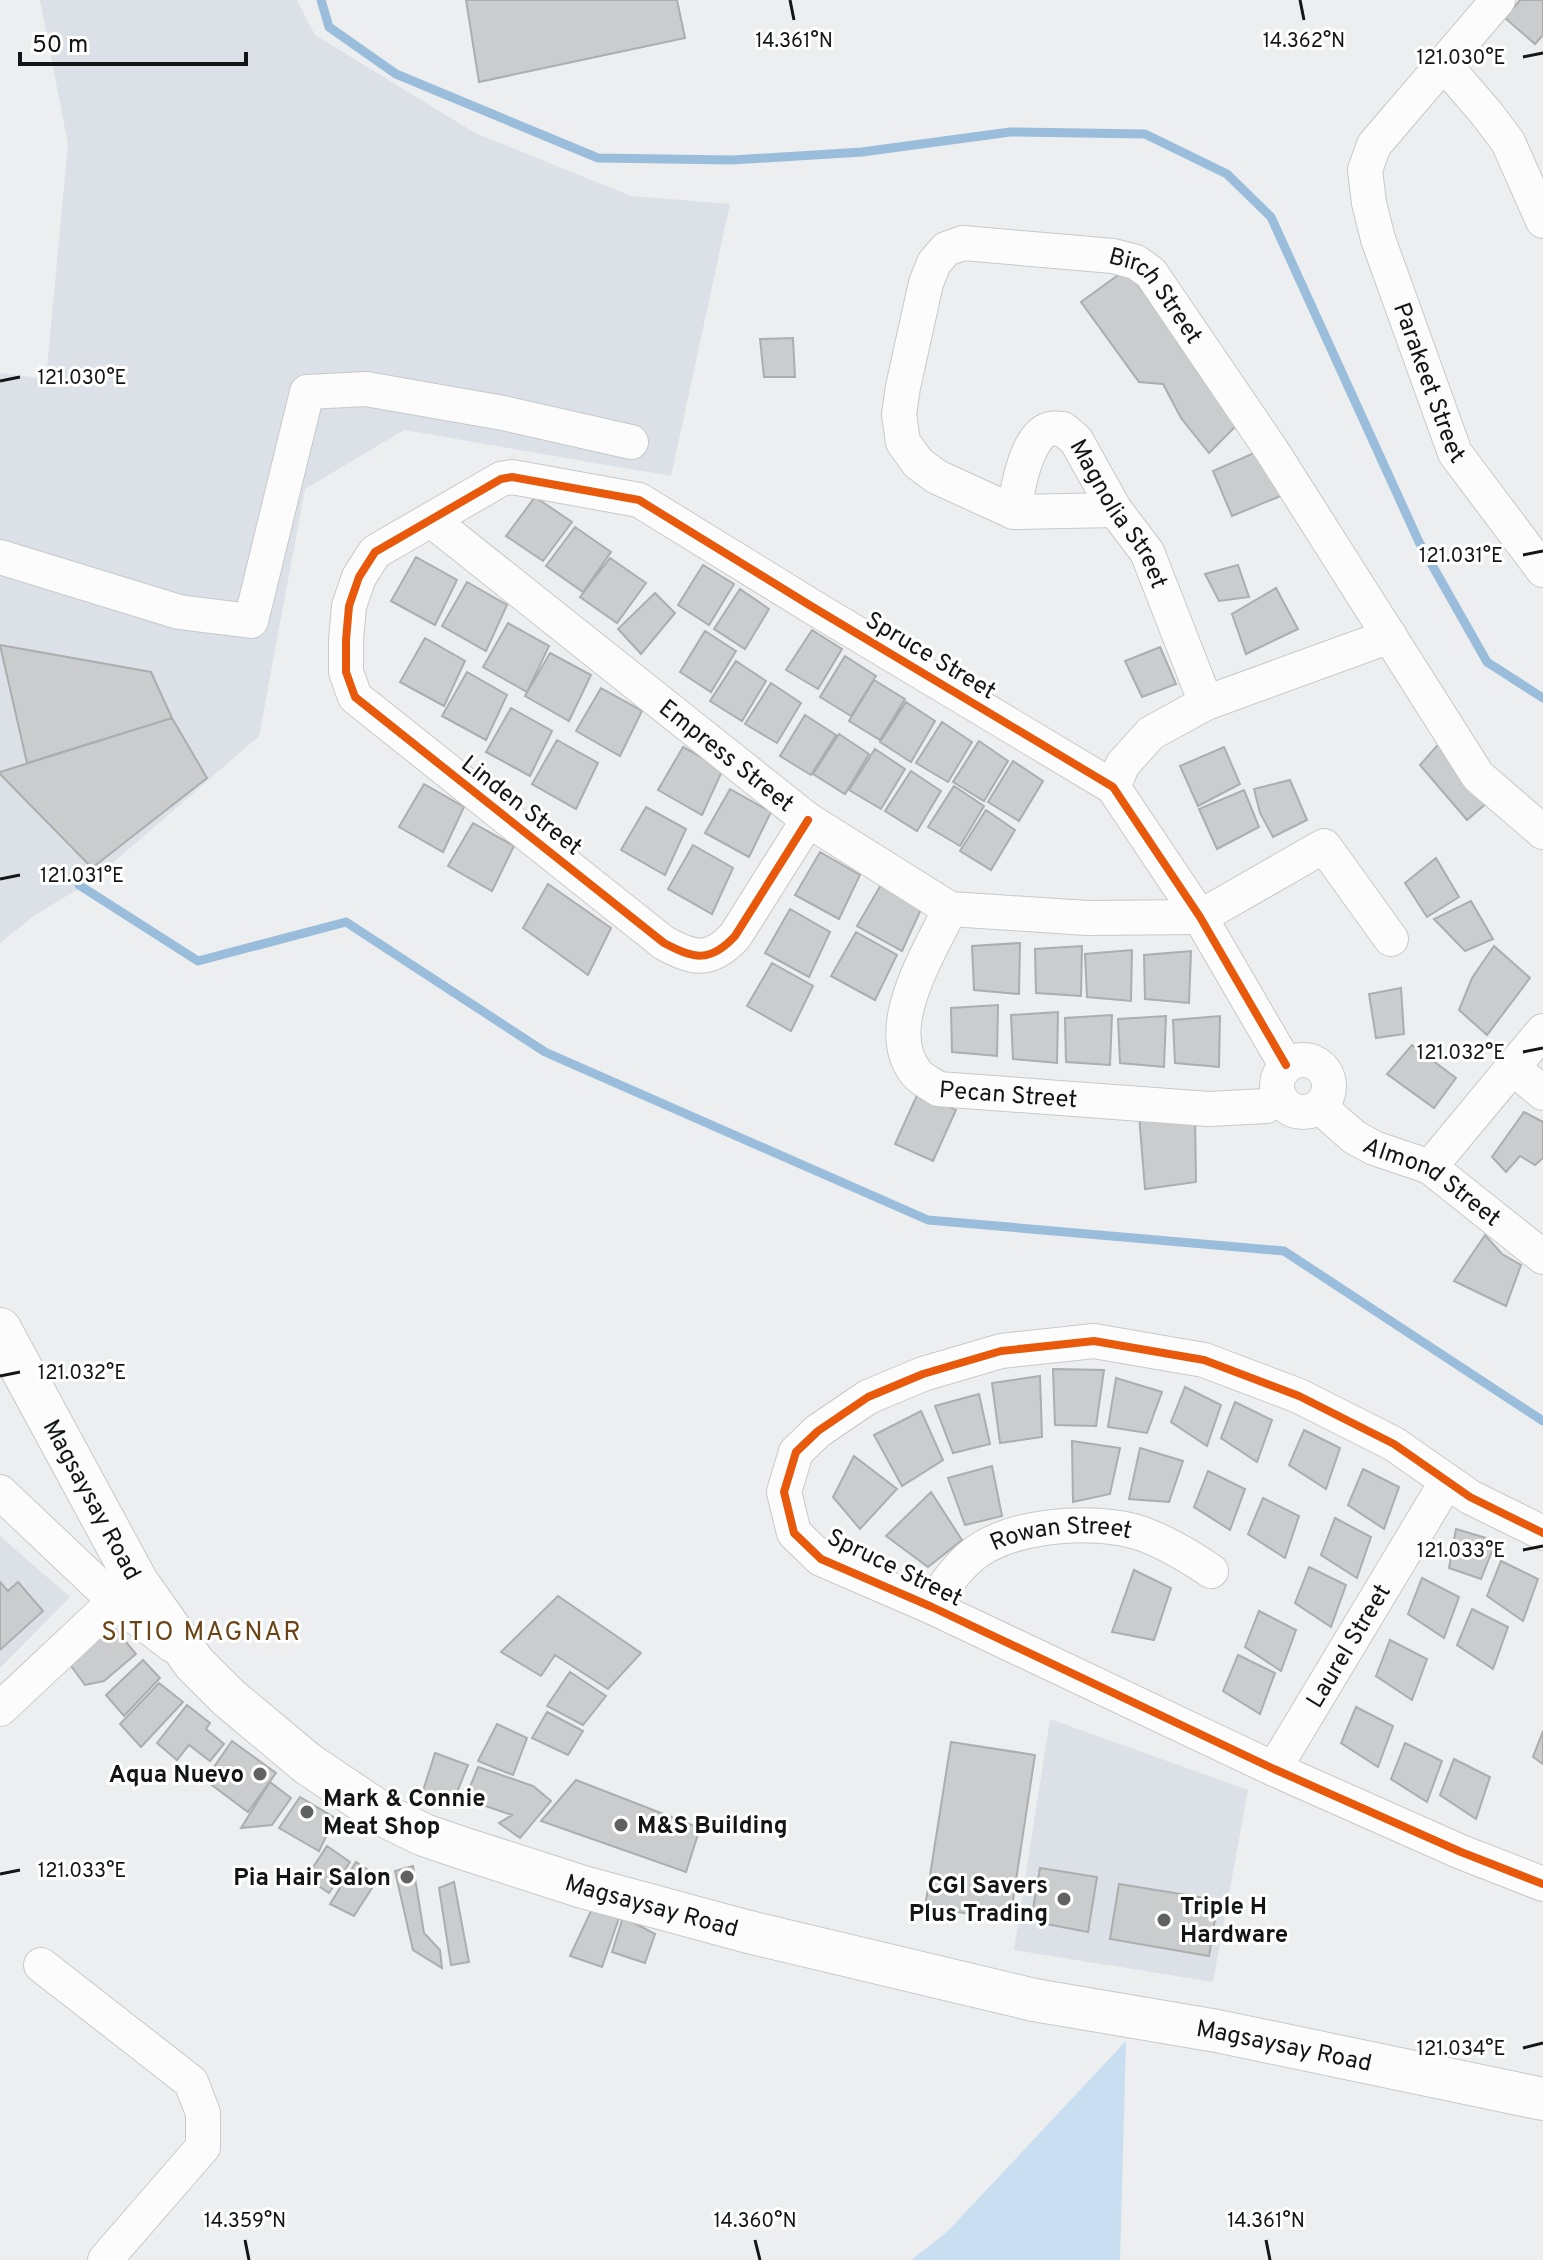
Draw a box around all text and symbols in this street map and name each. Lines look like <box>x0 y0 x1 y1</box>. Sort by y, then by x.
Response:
scale bar <box>20 16 246 66</box>
text: 14.361°N <box>755 29 833 55</box>
text: 14.362°N <box>1263 29 1345 55</box>
text: 50 m <box>32 31 88 61</box>
text: 121.030°E <box>1416 46 1506 72</box>
street label: Birch Street <box>1105 243 1208 350</box>
street label: Parakeet Street <box>1385 299 1471 470</box>
text: 121.030°E <box>37 366 127 392</box>
street label: Magnolia Street <box>1062 435 1173 593</box>
text: 121.031°E <box>1419 544 1503 570</box>
street label: Spruce Street <box>859 606 1001 707</box>
street label: Empress Street <box>652 694 799 820</box>
street label: Linden Street <box>454 750 587 863</box>
text: 121.031°E <box>40 864 124 890</box>
text: 121.032°E <box>1417 1041 1505 1067</box>
street label: Pecan Street <box>938 1076 1078 1116</box>
street label: Almond Street <box>1357 1132 1506 1234</box>
text: 121.032°E <box>38 1361 126 1387</box>
street label: Magsaysay Road <box>35 1415 146 1586</box>
street label: Rowan Street <box>986 1512 1135 1559</box>
street label: Spruce Street <box>821 1523 967 1615</box>
text: 121.033°E <box>1417 1539 1505 1565</box>
street label: Laurel Street <box>1301 1579 1399 1714</box>
district label: SITIO MAGNAR <box>101 1617 303 1650</box>
place label: Aqua Nuevo <box>109 1761 244 1791</box>
marker: Aqua Nuevo <box>251 1765 269 1783</box>
place label: Mark & Connie Meat Shop <box>323 1785 486 1843</box>
marker: Mark & Connie Meat Shop <box>298 1803 316 1821</box>
place label: M&S Building <box>637 1812 788 1842</box>
marker: M&S Building <box>612 1816 630 1834</box>
text: 121.033°E <box>38 1859 126 1885</box>
place label: Pia Hair Salon <box>233 1864 391 1894</box>
marker: Pia Hair Salon <box>398 1868 416 1886</box>
street label: Magsaysay Road <box>561 1869 741 1945</box>
place label: CGI Savers Plus Trading <box>909 1872 1048 1930</box>
marker: CGI Savers Plus Trading <box>1055 1890 1073 1908</box>
place label: Triple H Hardware <box>1180 1893 1288 1951</box>
marker: Triple H Hardware <box>1155 1911 1173 1929</box>
street label: Magsaysay Road <box>1194 2015 1374 2080</box>
text: 121.034°E <box>1417 2037 1506 2063</box>
text: 14.359°N <box>204 2209 286 2235</box>
text: 14.360°N <box>713 2209 797 2235</box>
text: 14.361°N <box>1227 2209 1305 2235</box>

